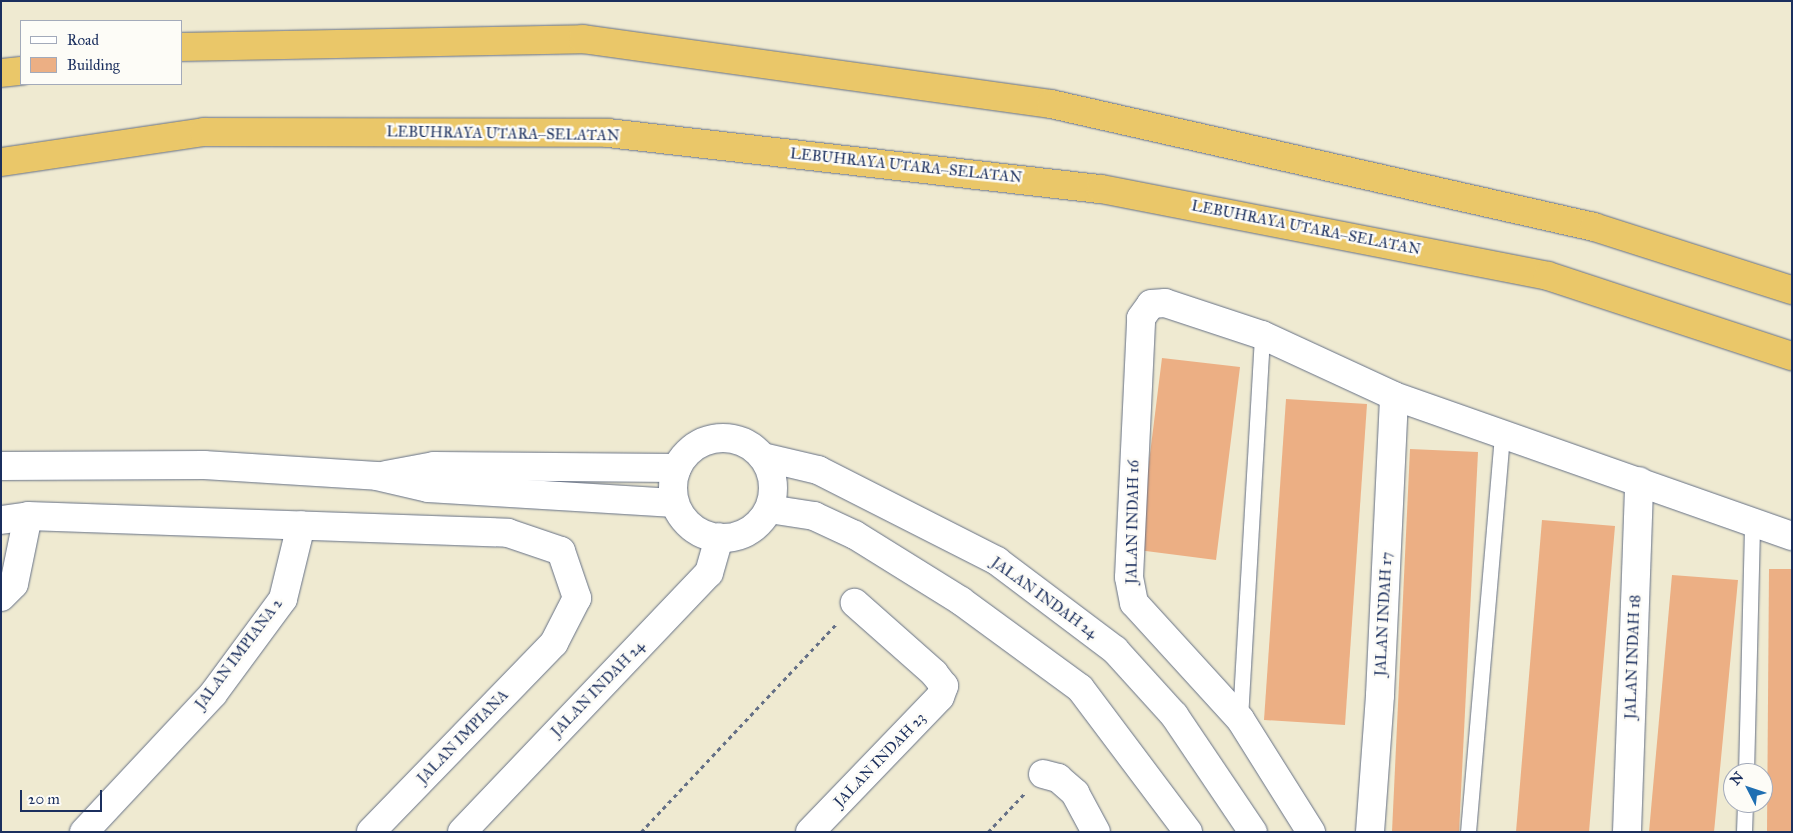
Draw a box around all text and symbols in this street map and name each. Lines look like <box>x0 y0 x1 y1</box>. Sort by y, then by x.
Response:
legend <box>20 20 182 85</box>
text: Road <box>67 31 99 49</box>
text: Building <box>67 56 120 74</box>
street label: LEBUHRAYA UTARA–SELATAN <box>386 123 620 145</box>
street label: LEBUHRAYA UTARA–SELATAN <box>789 145 1023 187</box>
street label: LEBUHRAYA UTARA–SELATAN <box>1190 197 1422 259</box>
street label: JALAN INDAH 16 <box>1123 460 1143 584</box>
street label: JALAN INDAH 17 <box>1372 551 1396 677</box>
street label: JALAN INDAH 24 <box>988 554 1100 642</box>
street label: JALAN INDAH 18 <box>1622 594 1644 720</box>
street label: JALAN IMPIANA 2 <box>191 595 287 713</box>
street label: JALAN INDAH 24 <box>548 637 648 741</box>
street label: JALAN IMPIANA <box>414 686 512 788</box>
street label: JALAN INDAH 23 <box>830 709 930 811</box>
north arrow <box>1723 763 1773 813</box>
text: N <box>1727 768 1747 789</box>
scale bar <box>22 780 105 812</box>
text: 20 m <box>28 790 60 808</box>

